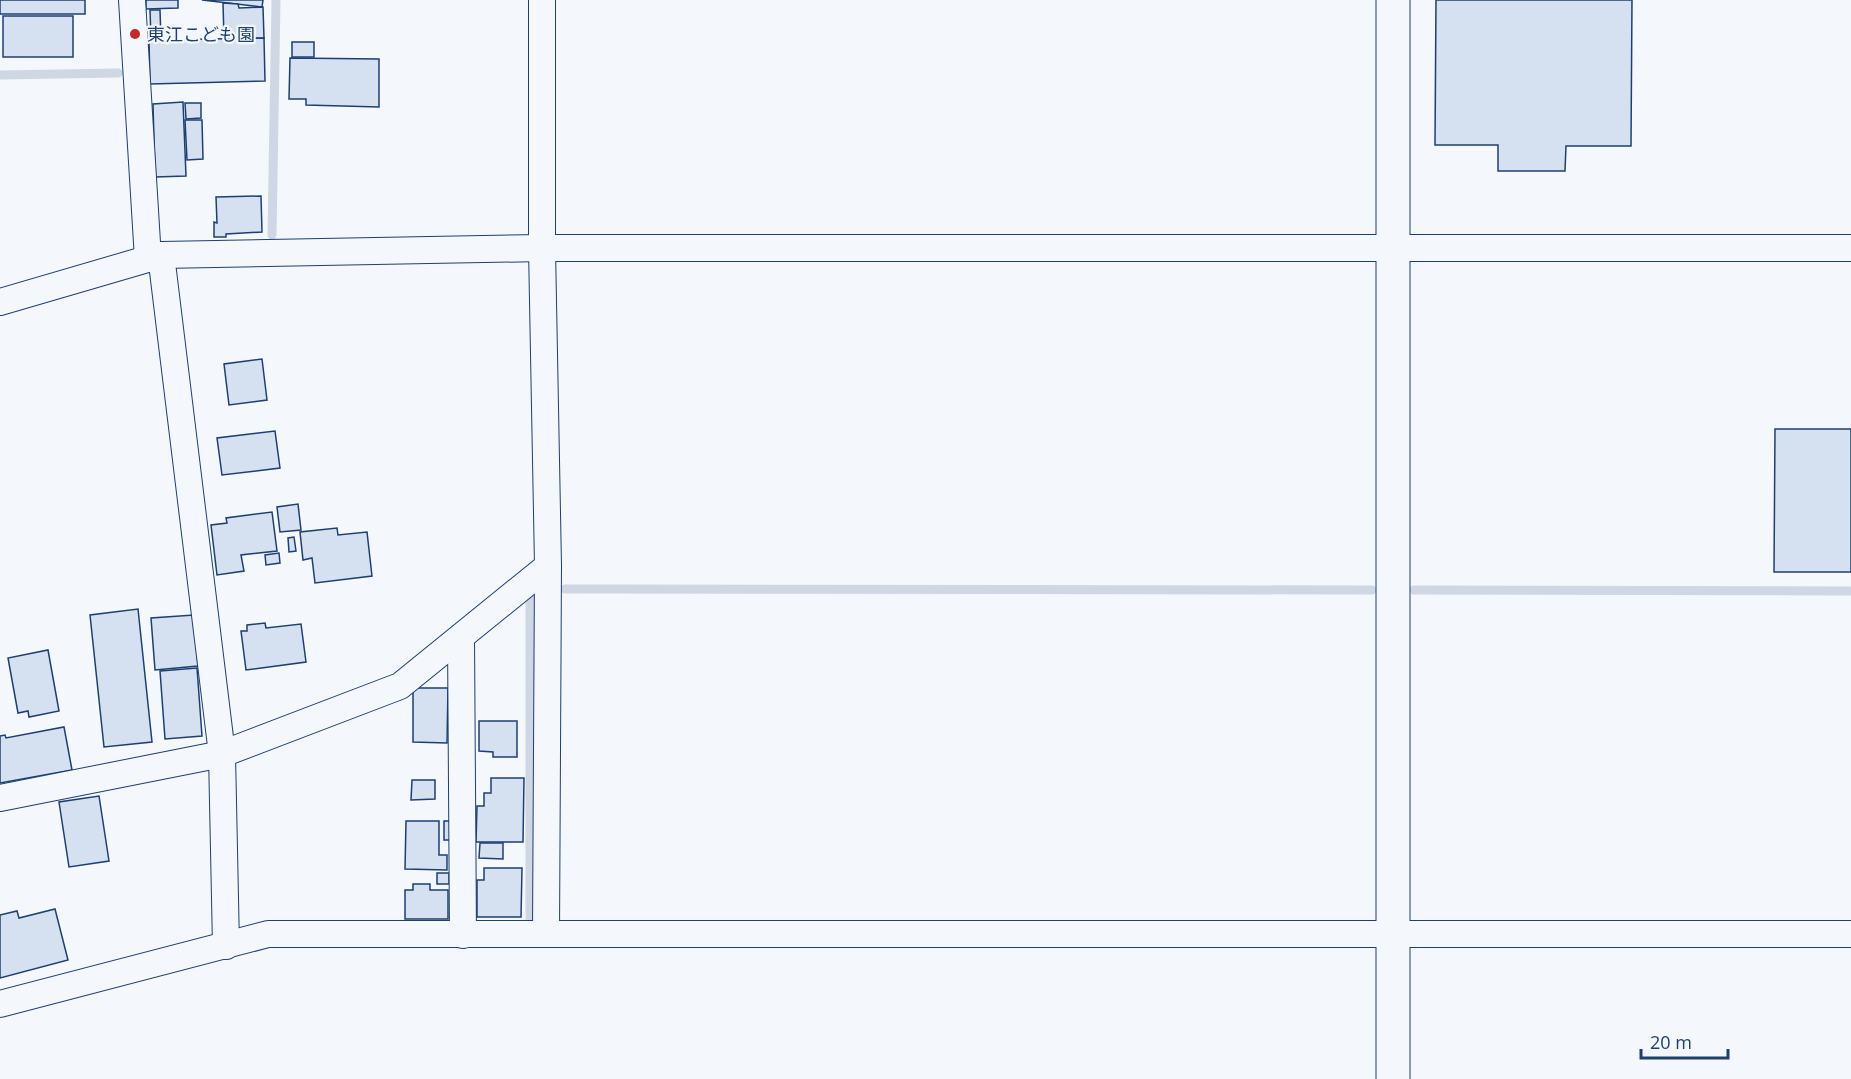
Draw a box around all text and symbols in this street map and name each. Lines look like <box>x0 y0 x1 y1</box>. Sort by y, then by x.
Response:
place label: 東江こども園 <box>147 22 255 46</box>
marker: 東江こども園 <box>128 27 142 41</box>
scale bar <box>1641 1022 1728 1060</box>
text: 20 m <box>1650 1030 1692 1054</box>

